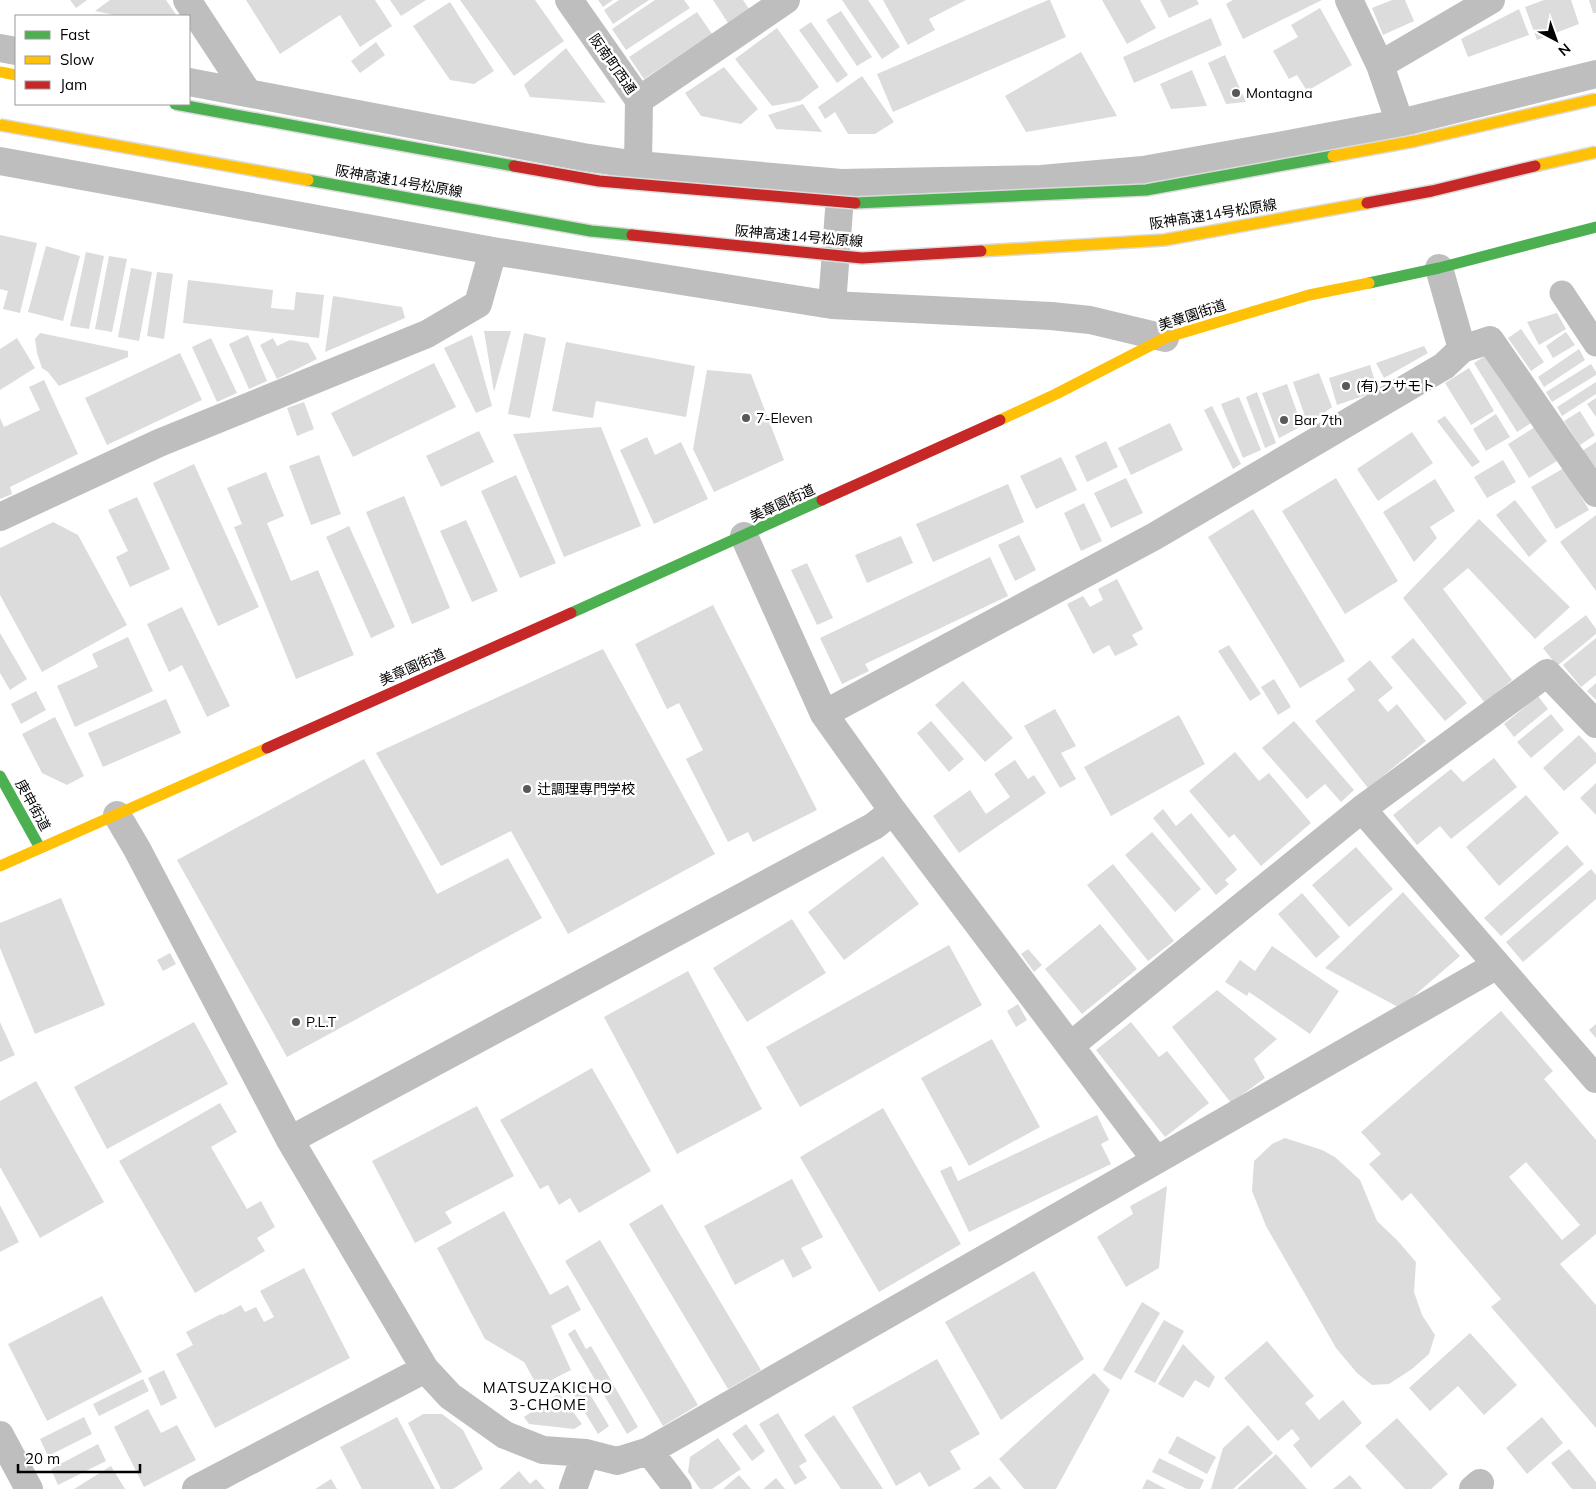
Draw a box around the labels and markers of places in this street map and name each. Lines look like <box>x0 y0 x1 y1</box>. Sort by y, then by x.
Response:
place label: Montagna <box>1246 84 1313 102</box>
marker: Montagna <box>1230 87 1242 99</box>
place label: (有)フサモト <box>1356 377 1435 395</box>
marker: (有)フサモト <box>1340 380 1352 392</box>
place label: 7-Eleven <box>756 409 813 427</box>
place label: Bar 7th <box>1294 411 1342 429</box>
marker: 7-Eleven <box>740 412 752 424</box>
marker: Bar 7th <box>1278 414 1290 426</box>
place label: 辻調理専門学校 <box>537 780 635 798</box>
marker: 辻調理専門学校 <box>521 783 533 795</box>
place label: P.L.T <box>306 1013 337 1031</box>
marker: P.L.T <box>290 1016 302 1028</box>

